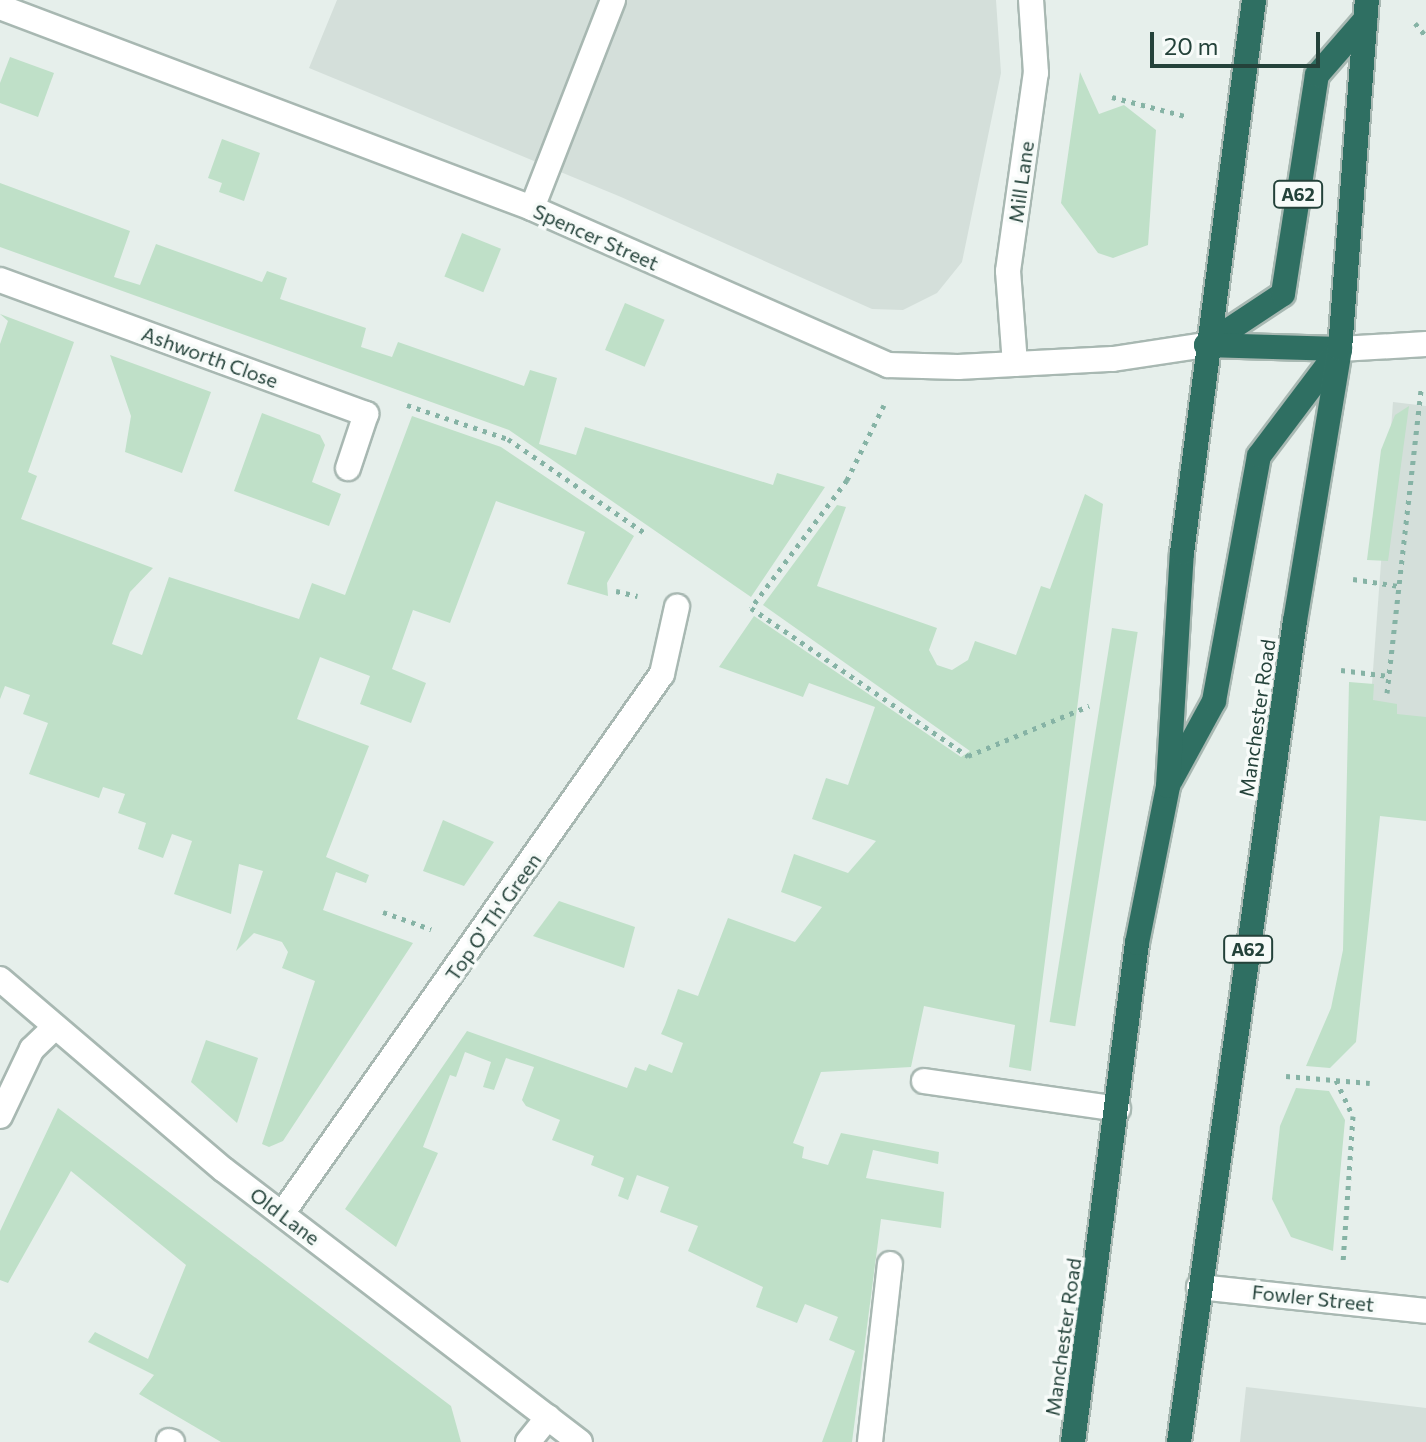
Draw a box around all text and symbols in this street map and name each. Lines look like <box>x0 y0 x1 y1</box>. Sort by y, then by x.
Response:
scale bar <box>1154 16 1324 66</box>
text: 20 m <box>1164 31 1218 60</box>
street label: Mill Lane <box>1003 140 1039 224</box>
road number: A62 <box>1272 180 1324 208</box>
street label: Spencer Street <box>530 199 662 275</box>
street label: Ashworth Close <box>139 321 281 393</box>
street label: Manchester Road <box>1234 638 1280 798</box>
street label: Top O' Th' Green <box>440 849 546 985</box>
road number: A62 <box>1222 935 1274 963</box>
street label: Old Lane <box>246 1182 324 1250</box>
street label: Manchester Road <box>1040 1257 1086 1417</box>
street label: Fowler Street <box>1251 1280 1375 1316</box>

